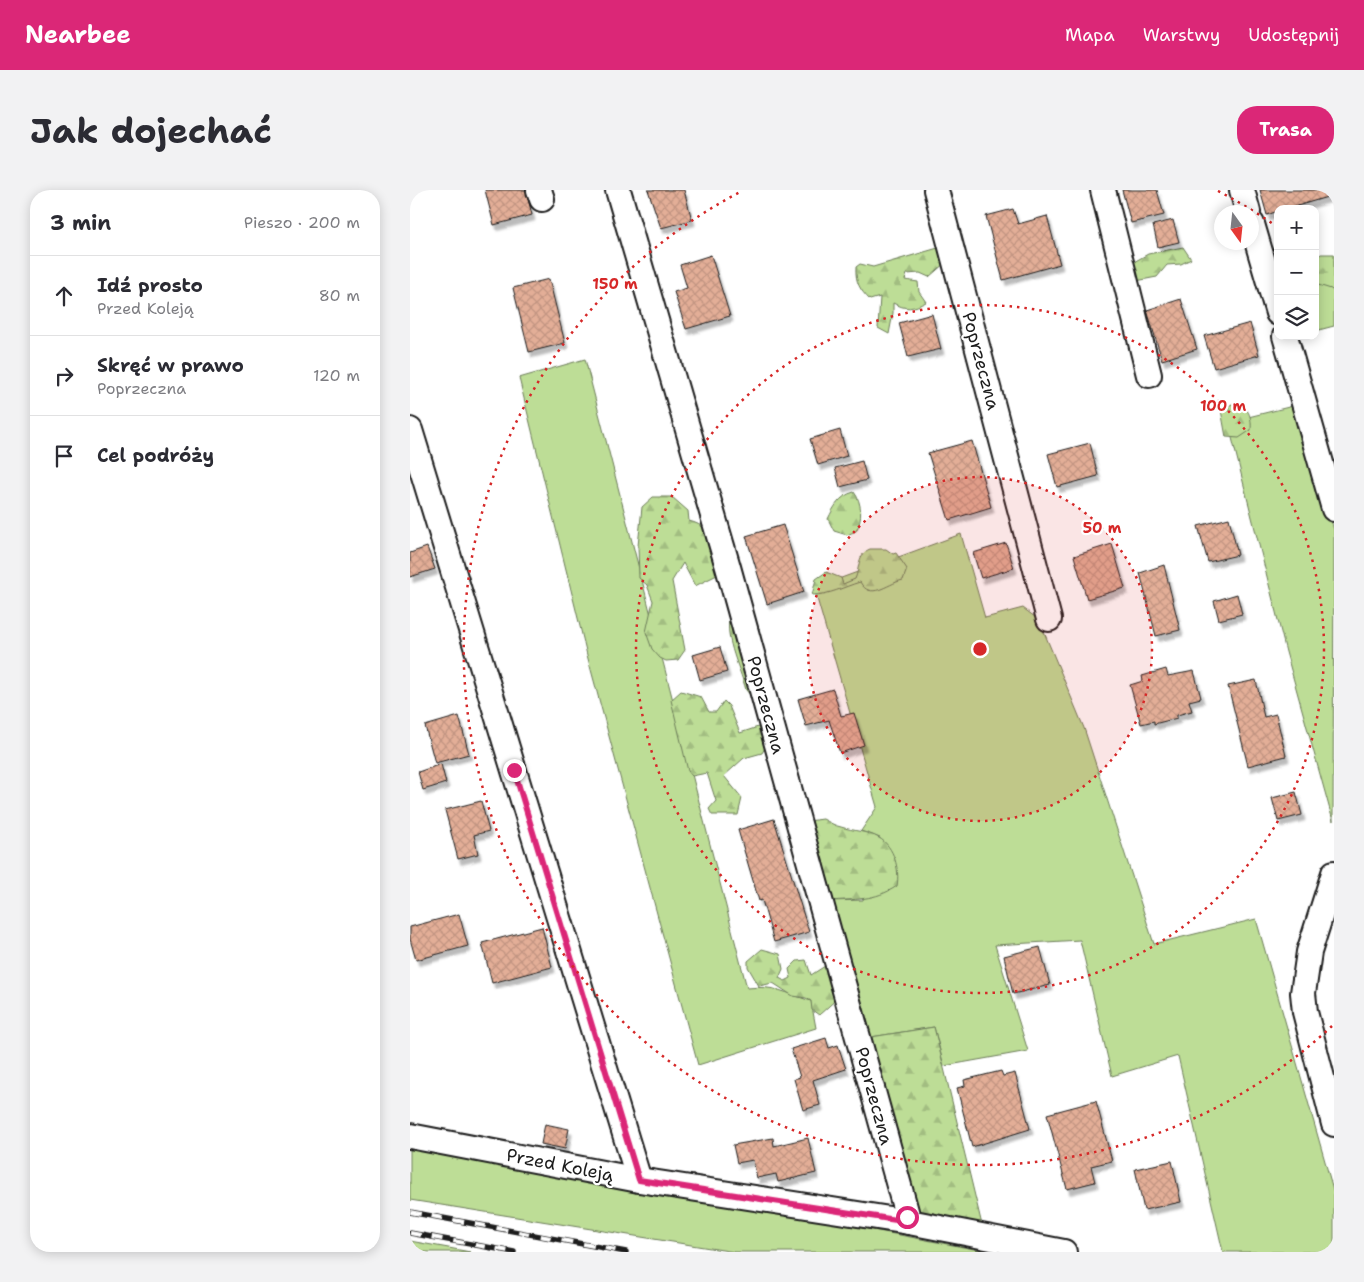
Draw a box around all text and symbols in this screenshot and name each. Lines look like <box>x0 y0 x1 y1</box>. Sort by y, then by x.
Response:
text: Nearbee <box>25 19 131 51</box>
text: Mapa <box>1065 23 1115 47</box>
text: Warstwy <box>1143 23 1220 47</box>
text: Udostępnij <box>1248 23 1339 47</box>
button: Trasa <box>1237 106 1334 154</box>
text: Jak dojechać <box>30 107 272 154</box>
north arrow <box>1214 205 1259 250</box>
map controls <box>1274 205 1319 340</box>
button: + <box>1274 205 1319 250</box>
text: 3 min <box>50 209 111 237</box>
text: Pieszo · 200 m <box>244 212 360 233</box>
button: − <box>1274 250 1319 295</box>
text: Idź prosto <box>97 273 203 298</box>
text: 150 m <box>592 274 638 294</box>
icon: ahead <box>50 282 78 310</box>
text: 80 m <box>319 285 360 306</box>
button: layers <box>1274 295 1319 340</box>
text: Przed Koleją <box>97 298 194 319</box>
street label: Poprzeczna <box>956 309 1006 413</box>
text: Skręć w prawo <box>97 353 244 378</box>
icon: right <box>50 362 78 390</box>
text: 120 m <box>313 365 360 386</box>
text: Poprzeczna <box>97 378 186 399</box>
text: 100 m <box>1200 396 1246 416</box>
icon: arrive <box>50 442 78 470</box>
text: Cel podróży <box>97 443 214 468</box>
text: 50 m <box>1083 518 1122 538</box>
centre of rings <box>971 640 989 658</box>
street label: Poprzeczna <box>741 653 791 757</box>
route end <box>503 759 526 782</box>
street label: Poprzeczna <box>849 1044 899 1148</box>
street label: Przed Koleją <box>504 1143 616 1187</box>
route start <box>896 1206 919 1229</box>

